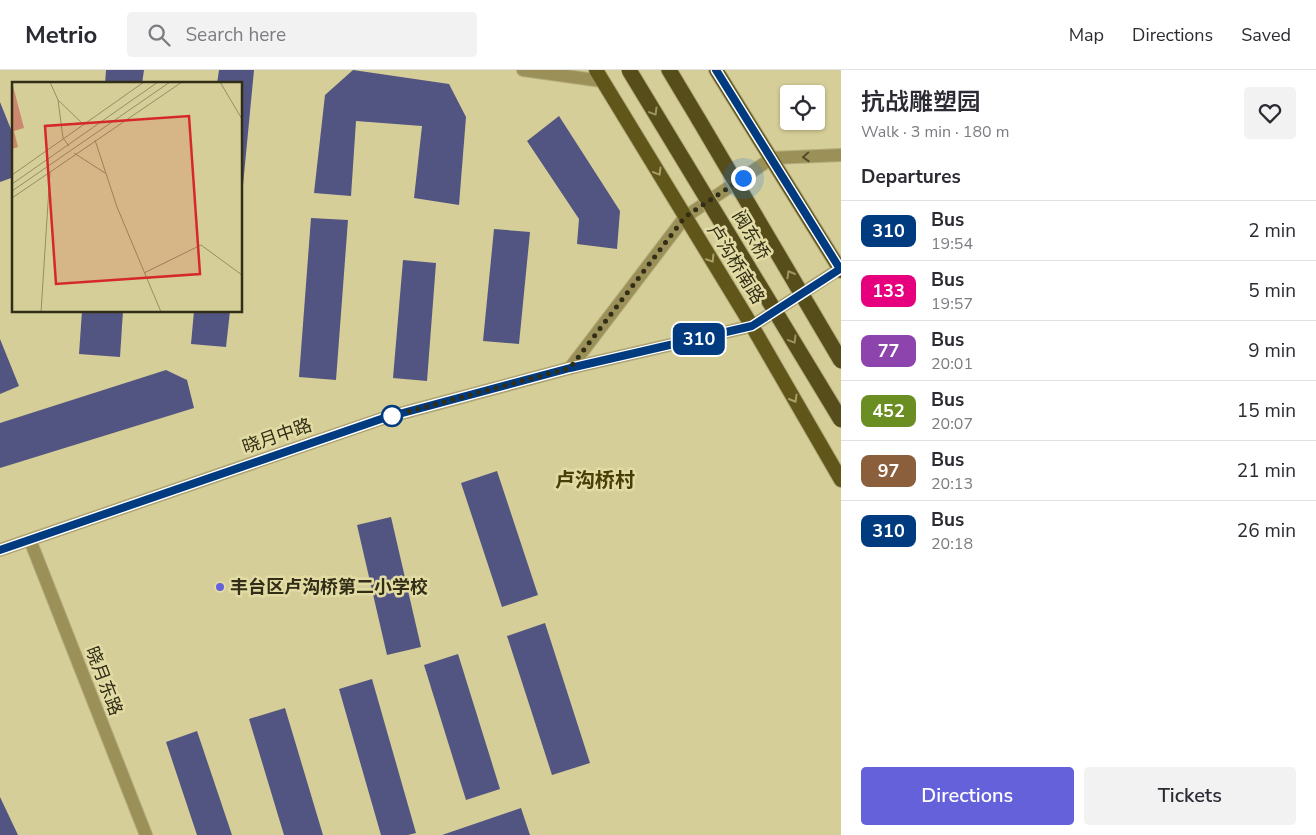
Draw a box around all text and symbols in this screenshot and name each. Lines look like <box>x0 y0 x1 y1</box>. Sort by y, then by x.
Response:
search box <box>127 12 477 57</box>
text: Metrio <box>25 19 97 51</box>
icon: search <box>145 21 173 49</box>
text: Search here <box>185 22 286 48</box>
text: Map <box>1069 23 1104 47</box>
text: Directions <box>1132 23 1213 47</box>
text: Saved <box>1241 23 1291 47</box>
inset map <box>12 82 242 312</box>
map controls <box>780 85 825 130</box>
button: locate <box>780 85 825 130</box>
text: 抗战雕塑园 <box>861 86 981 118</box>
button: heart <box>1244 87 1296 139</box>
one-way arrow <box>648 106 657 115</box>
text: Walk · 3 min · 180 m <box>861 121 1009 143</box>
one-way arrow <box>802 151 810 162</box>
text: Departures <box>861 164 961 190</box>
one-way arrow <box>651 166 661 175</box>
your location <box>731 166 756 191</box>
street label: 阀东桥 <box>727 206 775 264</box>
text: Bus <box>931 207 964 233</box>
text: 2 min <box>1248 218 1296 244</box>
street label: 卢沟桥南路 <box>702 219 770 309</box>
text: 310 <box>872 219 905 243</box>
text: 19:54 <box>931 233 973 255</box>
one-way arrow <box>704 253 714 262</box>
text: Bus <box>931 267 964 293</box>
one-way arrow <box>786 270 796 279</box>
text: 5 min <box>1248 278 1296 304</box>
text: 133 <box>872 279 905 303</box>
text: 19:57 <box>931 293 973 315</box>
line badge: 310 <box>670 323 728 355</box>
text: 310 <box>683 327 715 351</box>
text: Bus <box>931 327 964 353</box>
one-way arrow <box>786 335 796 344</box>
text: 9 min <box>1248 338 1296 364</box>
text: 77 <box>878 339 899 363</box>
text: 20:01 <box>931 353 973 375</box>
text: Bus <box>931 387 964 413</box>
one-way arrow <box>788 394 798 403</box>
text: 15 min <box>1237 398 1296 424</box>
text: 452 <box>872 399 905 423</box>
unlabelled marker <box>381 405 403 427</box>
street label: 晓月中路 <box>239 413 315 459</box>
text: 20:07 <box>931 413 973 435</box>
text: Bus <box>931 447 964 473</box>
text: 21 min <box>1237 458 1296 484</box>
text: 97 <box>878 459 899 483</box>
district label: 卢沟桥村 <box>555 467 635 494</box>
text: 20:13 <box>931 473 973 495</box>
text: Bus <box>931 507 964 533</box>
text: 26 min <box>1237 518 1296 544</box>
text: 310 <box>872 519 905 543</box>
text: 20:18 <box>931 533 973 555</box>
place label: 丰台区卢沟桥第二小学校 <box>230 575 428 599</box>
marker: 丰台区卢沟桥第二小学校 <box>214 581 226 593</box>
street label: 晓月东路 <box>80 643 128 719</box>
button: Directions <box>861 767 1074 825</box>
button: Tickets <box>1084 767 1296 825</box>

